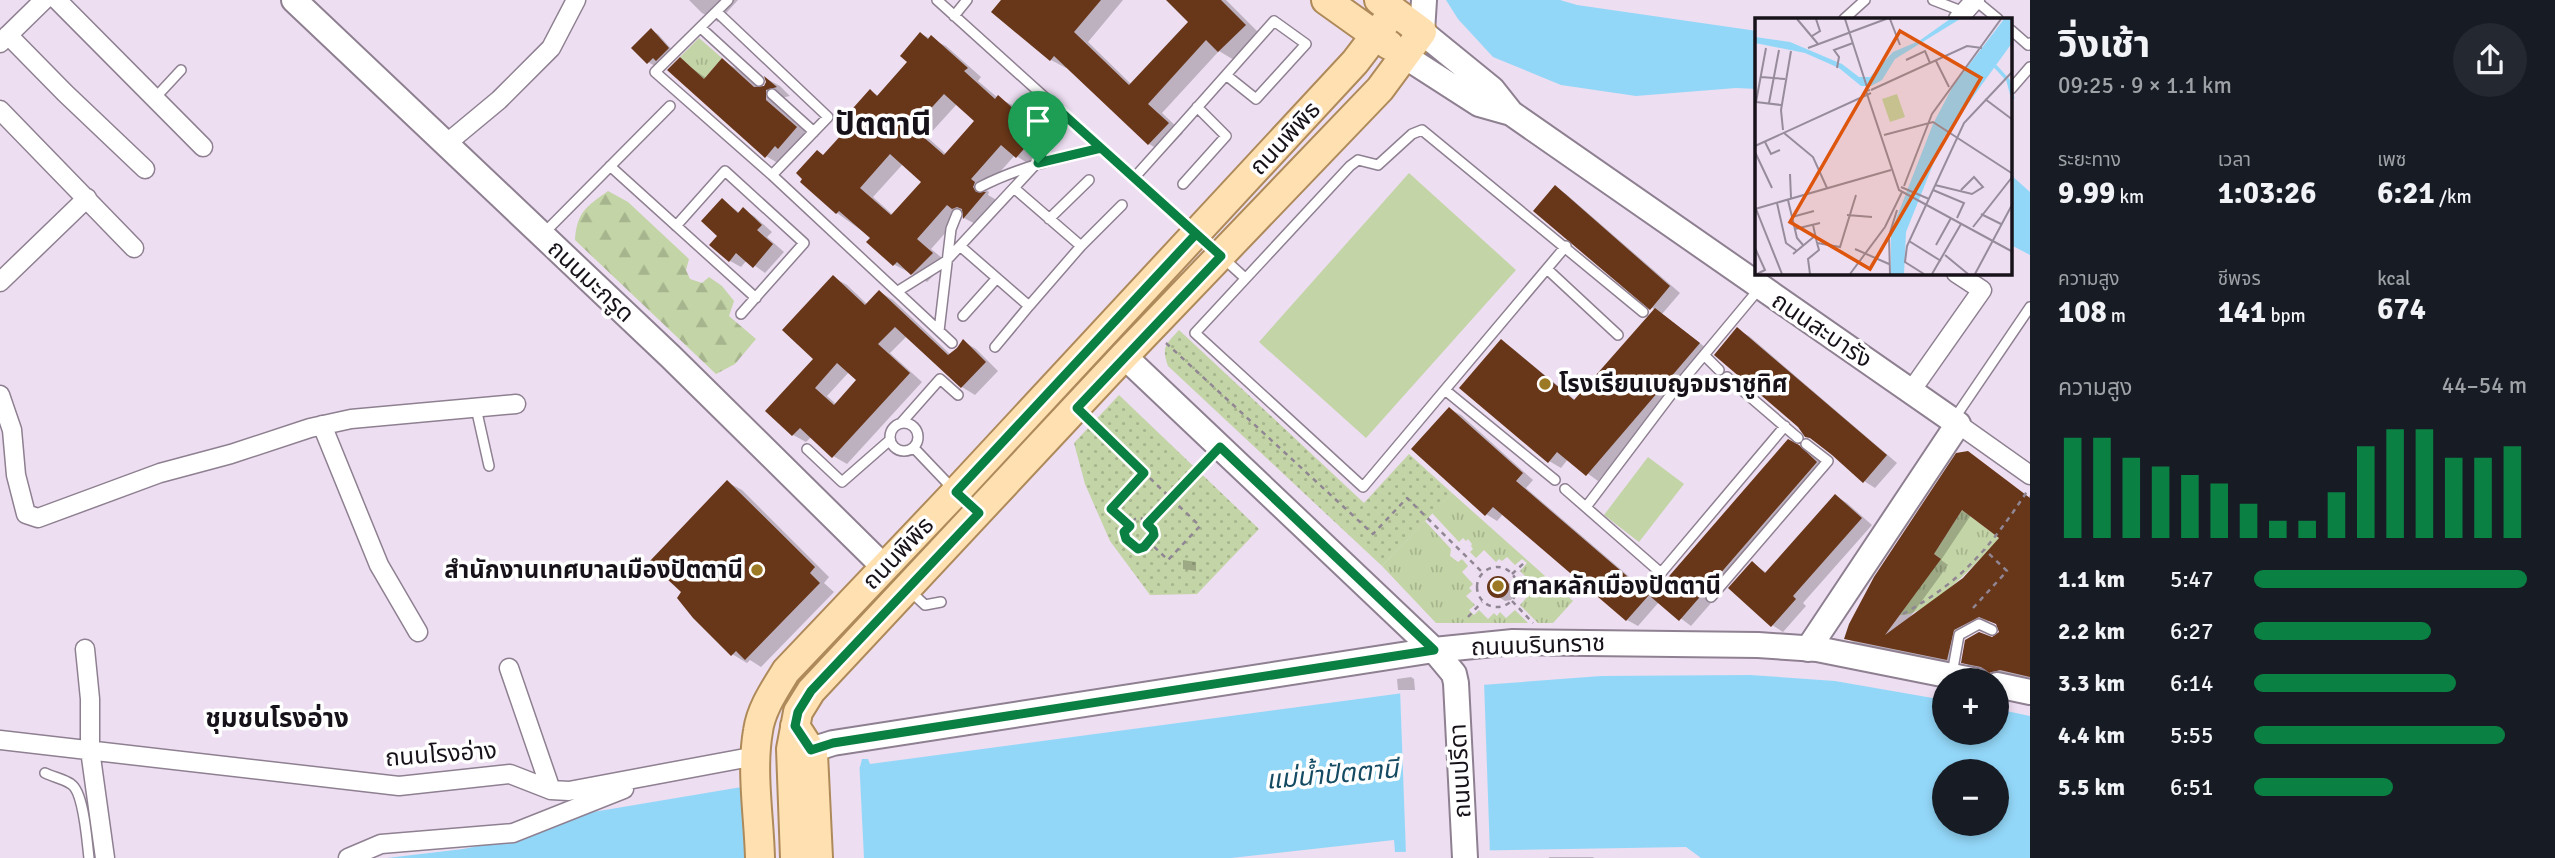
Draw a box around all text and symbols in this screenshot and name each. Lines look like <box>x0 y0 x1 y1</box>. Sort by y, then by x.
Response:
inset map <box>1755 18 2012 275</box>
text: วิ่งเช้า <box>2058 21 2150 68</box>
button: share <box>2453 23 2527 97</box>
text: 09:25 · 9 × 1.1 km <box>2058 71 2232 100</box>
pin <box>1008 91 1068 163</box>
street label: ถนนพิพิธ <box>1243 95 1327 181</box>
icon: arrive <box>1019 102 1057 140</box>
district label: ปัตตานี <box>835 105 931 144</box>
text: ระยะทาง <box>2058 148 2121 172</box>
text: เวลา <box>2218 148 2251 172</box>
text: เพซ <box>2377 148 2406 172</box>
text: 9.99 <box>2058 175 2115 212</box>
text: 1:03:26 <box>2218 175 2316 212</box>
text: 6:21 <box>2377 175 2435 212</box>
text: km <box>2115 185 2144 209</box>
text: /km <box>2435 185 2472 209</box>
street label: ถนนมะกรูด <box>541 233 641 329</box>
text: ความสูง <box>2058 267 2119 291</box>
text: ชีพจร <box>2218 267 2261 291</box>
text: kcal <box>2377 267 2411 291</box>
street label: ถนนสะบารัง <box>1766 286 1878 374</box>
text: 674 <box>2377 291 2426 328</box>
text: 108 <box>2058 294 2107 331</box>
text: 141 <box>2218 294 2266 331</box>
text: m <box>2107 304 2126 328</box>
text: bpm <box>2266 304 2306 328</box>
place label: โรงเรียนเบญจมราชูทิศ <box>1559 369 1788 399</box>
text: 44–54 m <box>2442 371 2527 400</box>
text: ความสูง <box>2058 373 2132 402</box>
marker: โรงเรียนเบญจมราชูทิศ <box>1537 376 1553 392</box>
street label: ถนนพิพิธ <box>856 510 940 596</box>
place label: สำนักงานเทศบาลเมืองปัตตานี <box>444 555 743 585</box>
marker: สำนักงานเทศบาลเมืองปัตตานี <box>749 562 765 578</box>
text: 1.1 km <box>2058 565 2125 594</box>
text: 5:47 <box>2170 565 2213 594</box>
place label: ศาลหลักเมืองปัตตานี <box>1512 571 1721 601</box>
marker: ศาลหลักเมืองปัตตานี <box>1490 578 1506 594</box>
text: 2.2 km <box>2058 617 2125 646</box>
text: 6:27 <box>2170 617 2213 646</box>
street label: ถนนนรินทราช <box>1470 628 1606 662</box>
map controls <box>1932 668 2009 836</box>
button: + <box>1932 668 2009 745</box>
text: 3.3 km <box>2058 669 2125 698</box>
text: 6:14 <box>2170 669 2213 698</box>
district label: ชุมชนโรงอ่าง <box>205 703 349 735</box>
text: 4.4 km <box>2058 721 2125 750</box>
text: 5:55 <box>2170 721 2213 750</box>
street label: ถนนปรีดา <box>1443 723 1477 819</box>
street label: ถนนโรงอ่าง <box>384 735 498 773</box>
water label: แม่น้ำปัตตานี <box>1264 750 1402 797</box>
button: − <box>1932 759 2009 836</box>
text: 5.5 km <box>2058 773 2125 802</box>
text: 6:51 <box>2170 773 2213 802</box>

